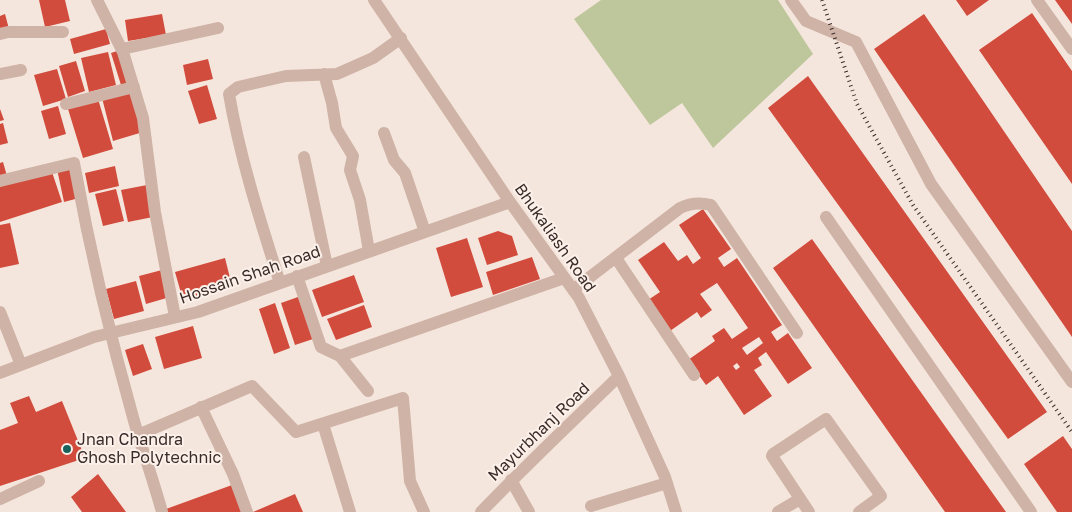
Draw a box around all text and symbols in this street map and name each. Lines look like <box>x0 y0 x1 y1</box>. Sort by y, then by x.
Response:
street label: Bhukaliash Road <box>510 180 600 296</box>
street label: Hossain Shah Road <box>177 242 323 308</box>
street label: Mayurbhanj Road <box>484 379 594 485</box>
place label: Jnan Chandra Ghosh Polytechnic <box>77 430 221 468</box>
marker: Jnan Chandra Ghosh Polytechnic <box>61 443 73 455</box>

